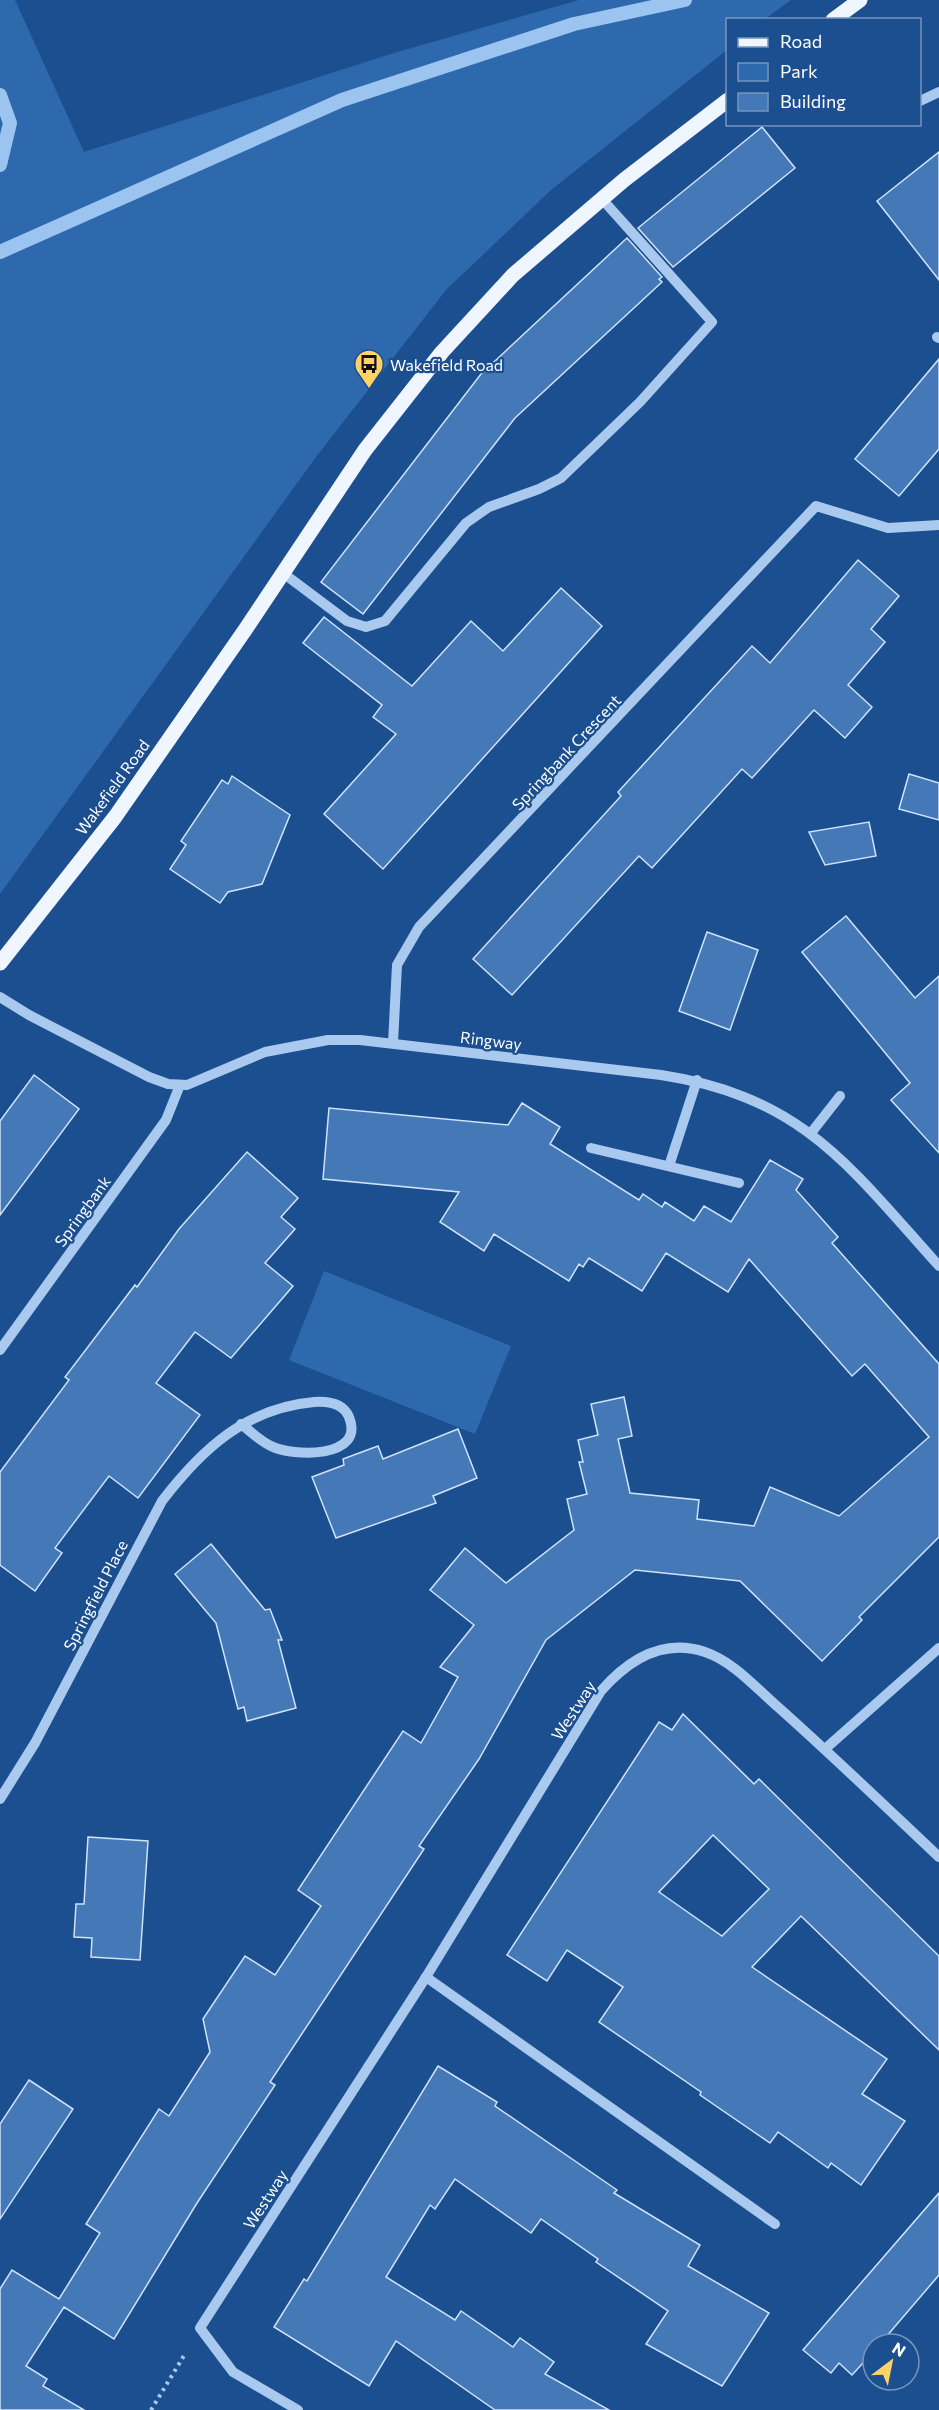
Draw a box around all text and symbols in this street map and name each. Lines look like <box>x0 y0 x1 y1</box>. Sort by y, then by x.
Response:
legend <box>726 18 921 126</box>
text: Road <box>780 30 822 52</box>
text: Park <box>780 60 818 82</box>
text: Building <box>780 90 846 112</box>
bus stop icon: Wakefield Road <box>353 348 385 390</box>
place label: Wakefield Road <box>390 355 503 374</box>
street label: Springbank Crescent <box>508 690 625 814</box>
street label: Wakefield Road <box>71 736 153 838</box>
street label: Ringway <box>459 1027 523 1053</box>
street label: Springbank <box>50 1172 114 1250</box>
street label: Springfield Place <box>59 1537 131 1653</box>
street label: Westway <box>547 1677 599 1743</box>
street label: Westway <box>239 2166 291 2232</box>
north arrow <box>861 2332 921 2392</box>
text: N <box>889 2338 909 2360</box>

